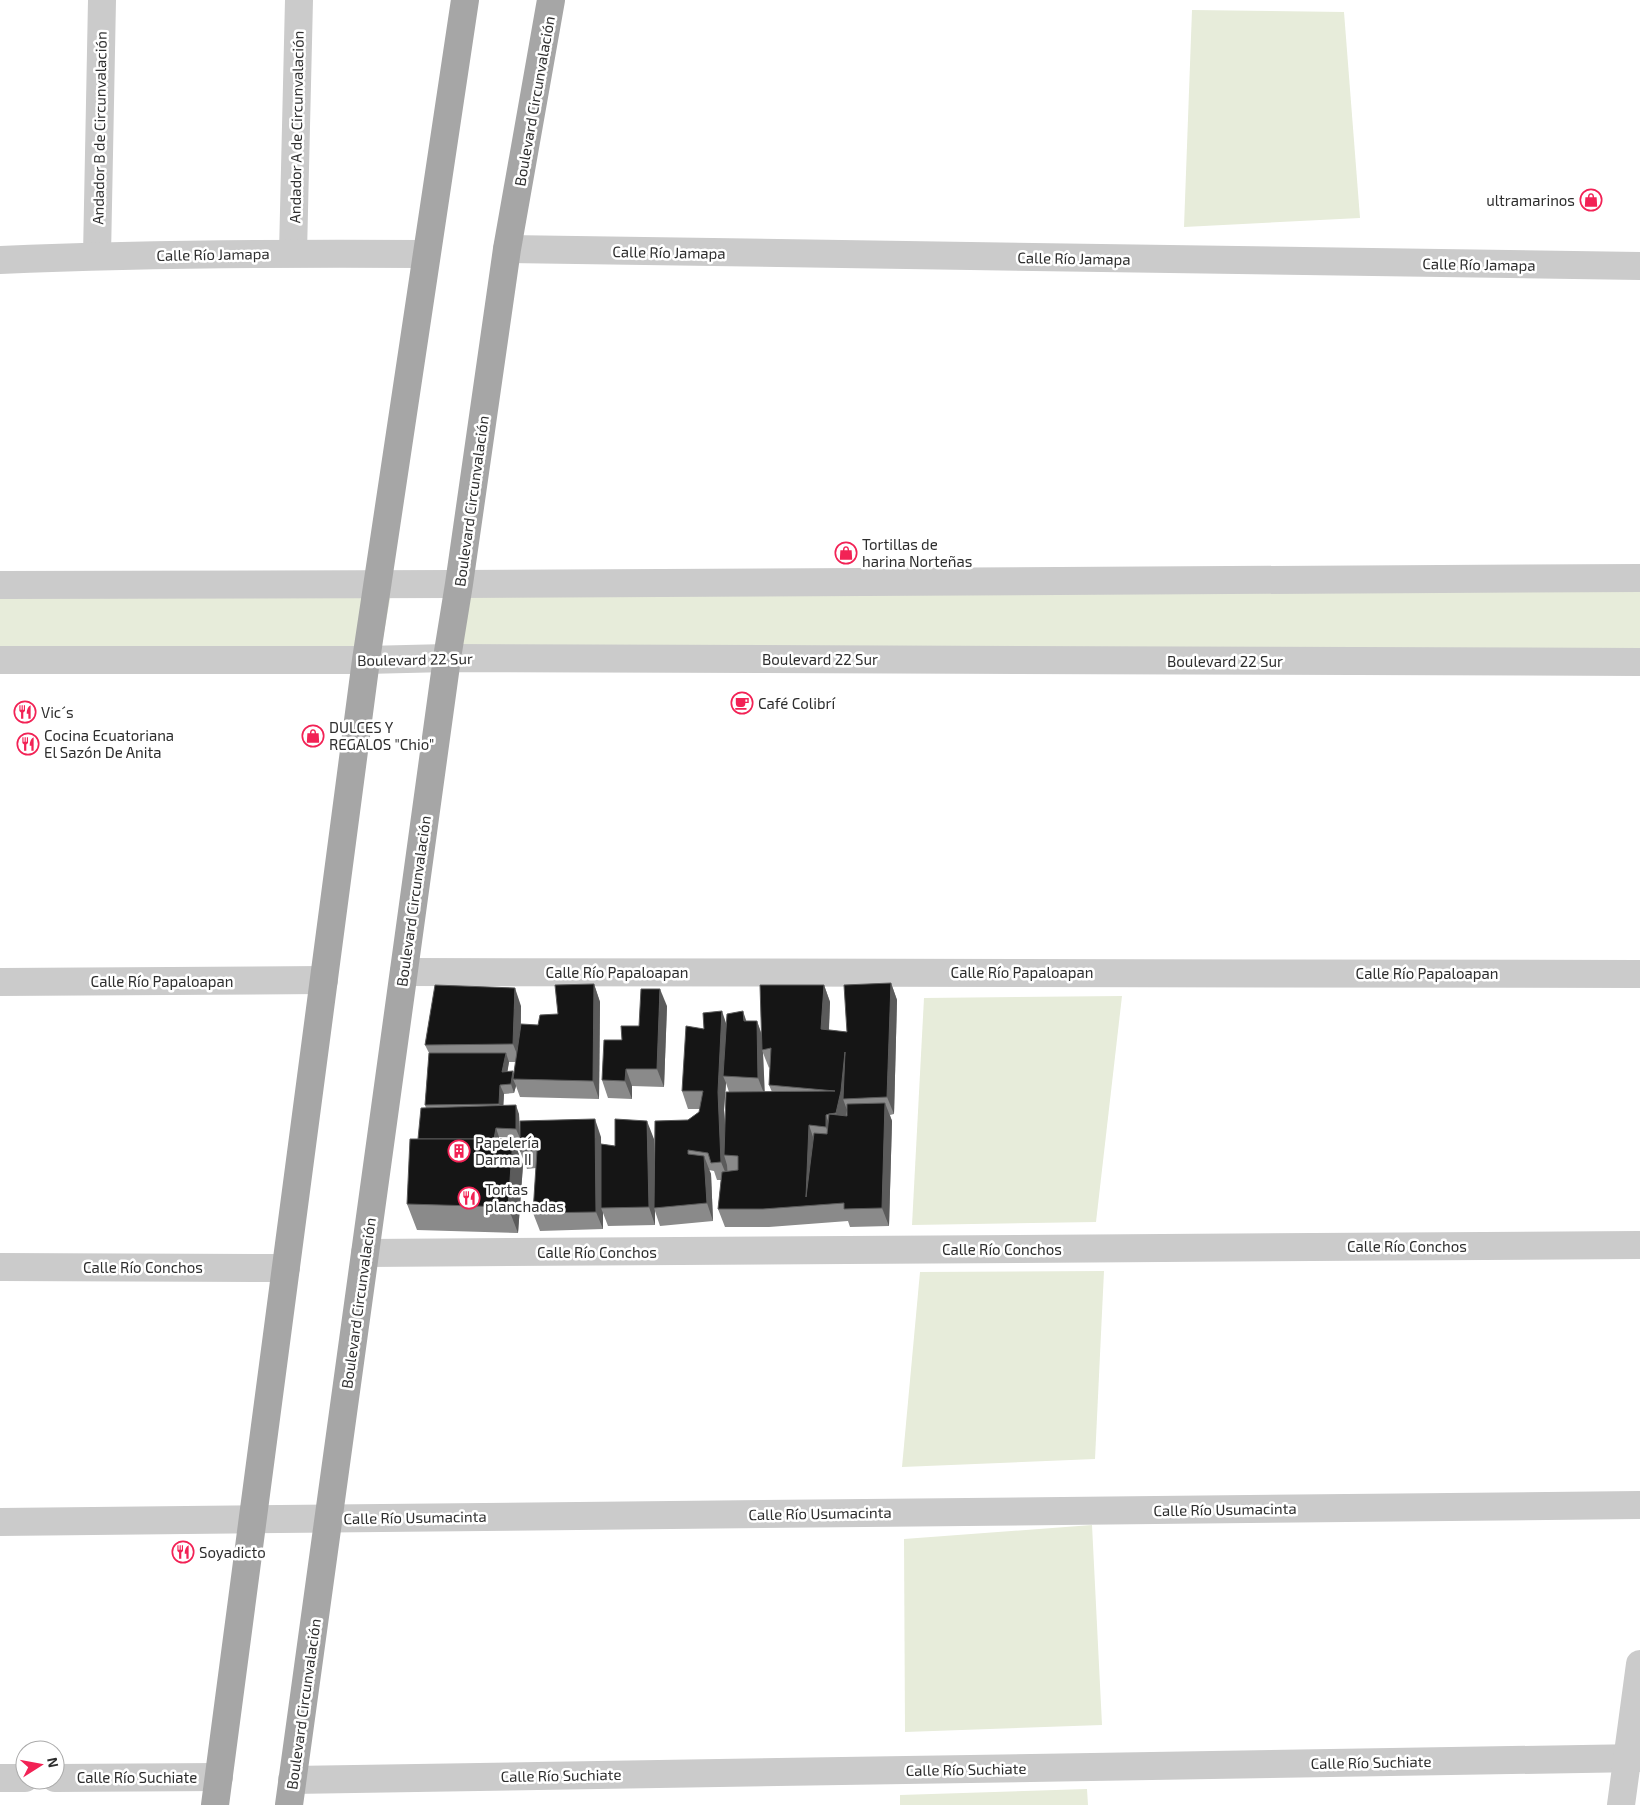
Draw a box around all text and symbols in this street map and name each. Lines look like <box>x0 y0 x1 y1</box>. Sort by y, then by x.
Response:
street label: Boulevard Circunvalación <box>510 14 558 188</box>
street label: Andador A de Circunvalación <box>285 30 307 224</box>
street label: Andador B de Circunvalación <box>88 31 110 225</box>
shop icon: ultramarinos <box>1579 188 1603 212</box>
place label: ultramarinos <box>1486 191 1575 209</box>
street label: Calle Río Jamapa <box>612 242 726 262</box>
street label: Calle Río Jamapa <box>156 244 270 264</box>
street label: Calle Río Jamapa <box>1017 248 1131 268</box>
street label: Calle Río Jamapa <box>1422 254 1536 274</box>
street label: Boulevard Circunvalación <box>450 414 492 588</box>
place label: Tortillas de harina Norteñas <box>862 535 972 570</box>
shop icon: Tortillas de harina Norteñas <box>834 541 858 565</box>
street label: Boulevard 22 Sur <box>357 649 473 669</box>
street label: Boulevard 22 Sur <box>762 650 878 668</box>
street label: Boulevard 22 Sur <box>1167 652 1283 670</box>
cafe icon: Café Colibrí <box>730 691 754 715</box>
place label: Café Colibrí <box>758 694 837 712</box>
restaurant icon: Vic´s <box>13 700 37 724</box>
place label: Vic´s <box>41 703 74 721</box>
place label: DULCES Y REGALOS "Chio" <box>329 718 434 753</box>
shop icon: DULCES Y REGALOS "Chio" <box>301 724 325 748</box>
place label: Cocina Ecuatoriana El Sazón De Anita <box>44 726 174 761</box>
restaurant icon: Cocina Ecuatoriana El Sazón De Anita <box>16 732 40 756</box>
street label: Boulevard Circunvalación <box>392 814 434 988</box>
street label: Calle Río Papaloapan <box>546 963 688 981</box>
street label: Calle Río Papaloapan <box>951 963 1093 981</box>
street label: Calle Río Papaloapan <box>1356 964 1498 982</box>
street label: Calle Río Papaloapan <box>91 972 233 990</box>
place label: Papelería Darma II <box>475 1133 539 1168</box>
building icon: Papelería Darma II <box>447 1139 471 1163</box>
place label: Tortas planchadas <box>485 1180 564 1215</box>
restaurant icon: Tortas planchadas <box>457 1186 481 1210</box>
street label: Boulevard Circunvalación <box>337 1216 379 1390</box>
street label: Calle Río Conchos <box>1347 1237 1467 1255</box>
street label: Calle Río Conchos <box>942 1240 1062 1258</box>
street label: Calle Río Conchos <box>537 1243 657 1261</box>
street label: Calle Río Conchos <box>83 1258 203 1276</box>
street label: Calle Río Usumacinta <box>1153 1499 1297 1519</box>
street label: Calle Río Usumacinta <box>748 1503 892 1523</box>
street label: Calle Río Usumacinta <box>343 1507 487 1527</box>
restaurant icon: Soyadicto <box>171 1540 195 1564</box>
place label: Soyadicto <box>199 1543 266 1561</box>
street label: Boulevard Circunvalación <box>282 1617 324 1791</box>
north arrow <box>15 1740 65 1790</box>
street label: Calle Río Suchiate <box>1310 1752 1432 1772</box>
text: N <box>44 1756 63 1769</box>
street label: Calle Río Suchiate <box>905 1759 1027 1779</box>
street label: Calle Río Suchiate <box>500 1765 622 1785</box>
street label: Calle Río Suchiate <box>77 1768 197 1786</box>

